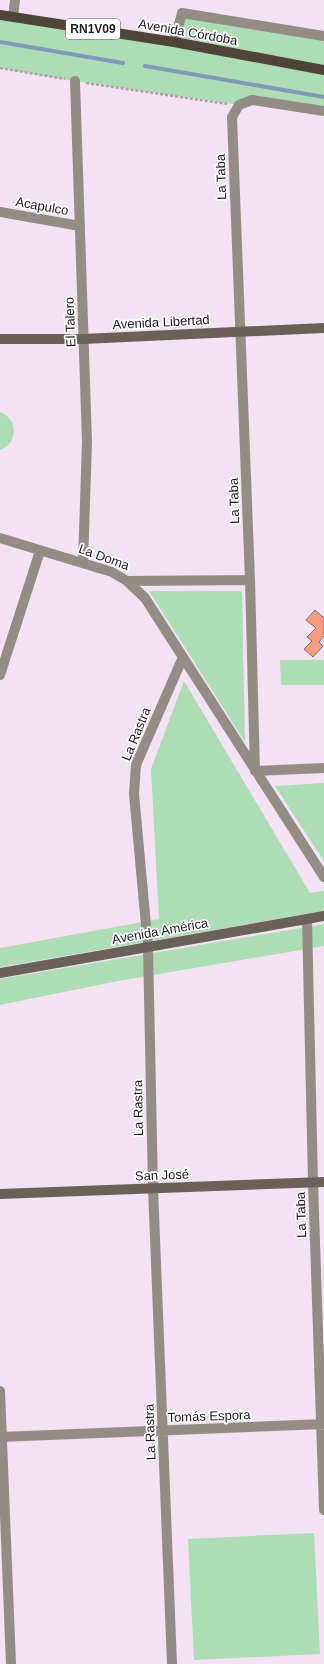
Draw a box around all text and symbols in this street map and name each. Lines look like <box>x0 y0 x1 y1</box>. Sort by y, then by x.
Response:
street label: Avenida Córdoba <box>137 16 239 48</box>
road number: RN1V09 <box>66 19 120 39</box>
street label: La Taba <box>213 153 229 200</box>
street label: Acapulco <box>14 194 70 218</box>
street label: El Talero <box>62 297 78 347</box>
street label: Avenida Libertad <box>112 312 210 332</box>
street label: La Taba <box>226 477 242 524</box>
street label: La Doma <box>77 541 132 573</box>
street label: La Rastra <box>118 704 154 763</box>
street label: Avenida América <box>111 915 210 947</box>
street label: La Rastra <box>130 1079 146 1136</box>
street label: San José <box>135 1167 189 1183</box>
street label: La Taba <box>293 1191 309 1238</box>
street label: La Rastra <box>141 1403 158 1460</box>
street label: Tomás Espora <box>167 1407 252 1425</box>

